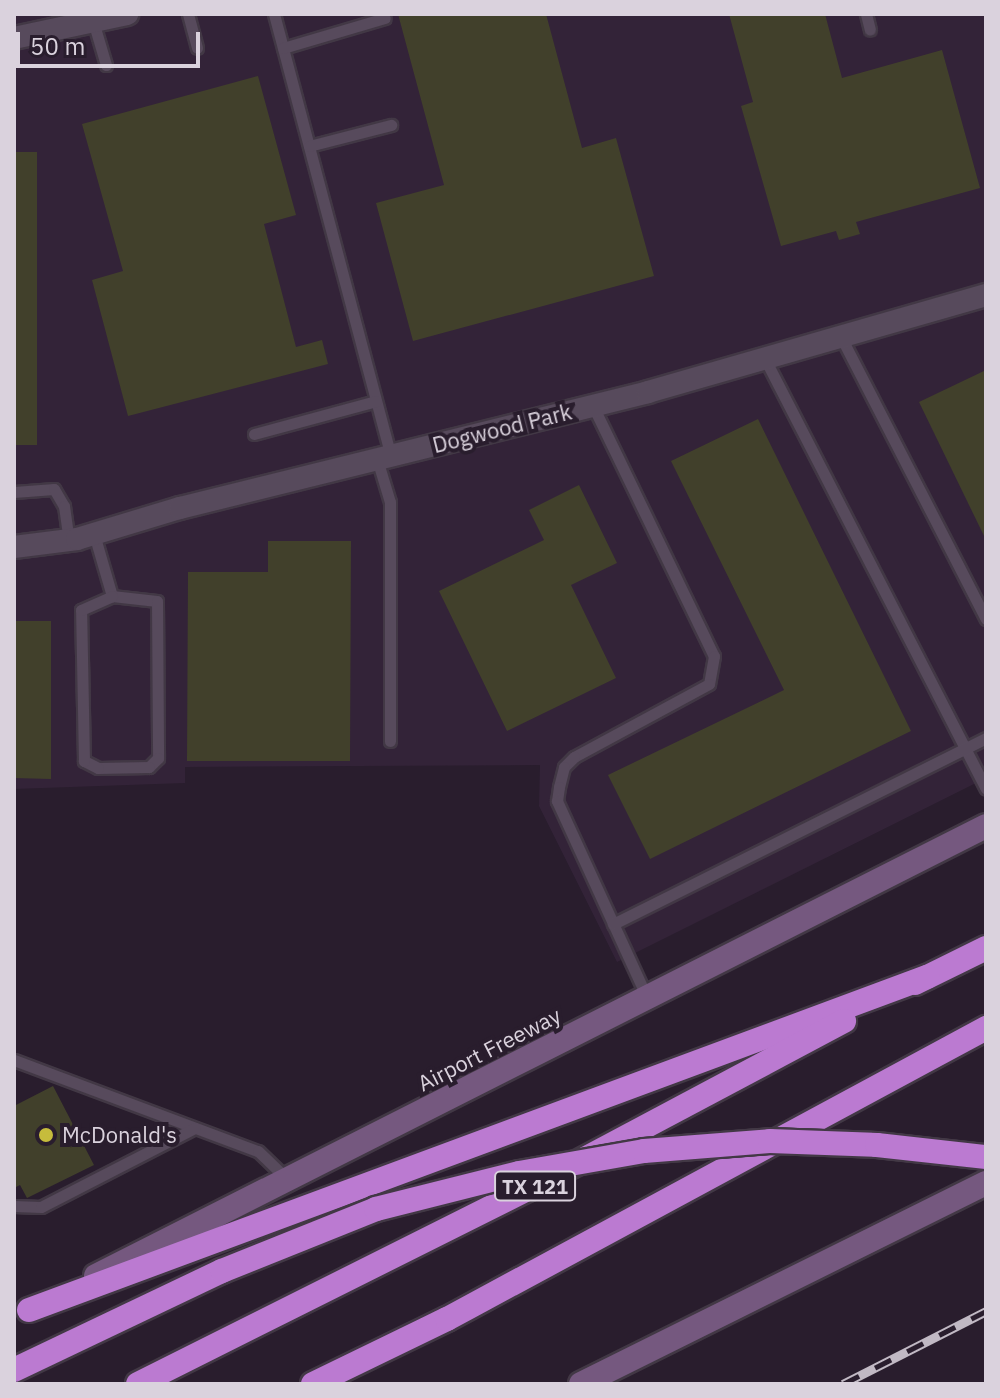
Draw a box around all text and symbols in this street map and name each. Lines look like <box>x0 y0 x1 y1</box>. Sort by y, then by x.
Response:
scale bar <box>20 16 204 66</box>
text: 50 m <box>30 30 85 62</box>
street label: Dogwood Park <box>430 398 574 458</box>
street label: Airport Freeway <box>413 1002 565 1096</box>
place label: McDonald's <box>62 1122 177 1148</box>
marker: McDonald's <box>37 1126 55 1144</box>
road number: TX 121 <box>493 1170 577 1202</box>

